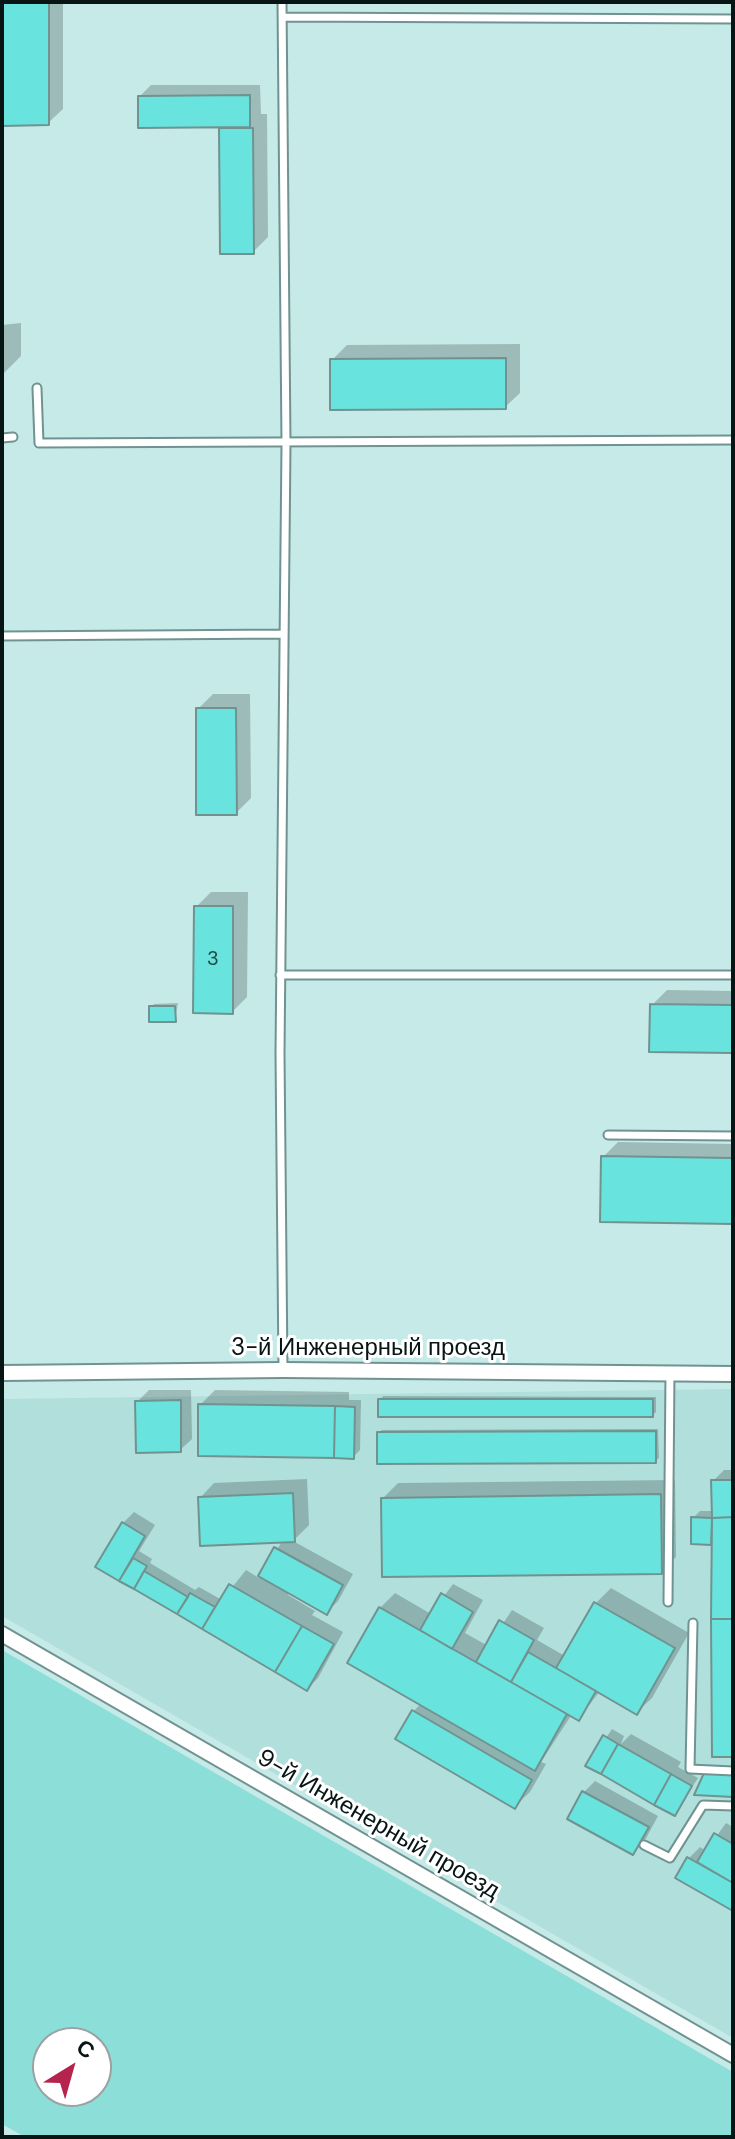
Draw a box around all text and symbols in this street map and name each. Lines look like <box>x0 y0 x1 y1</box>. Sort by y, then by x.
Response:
house number: 3 <box>207 948 219 972</box>
street label: 3-й Инженерный проезд <box>231 1335 505 1363</box>
street label: 9-й Инженерный проезд <box>252 1744 504 1906</box>
north arrow <box>32 2027 112 2107</box>
text: С <box>70 2033 101 2065</box>

